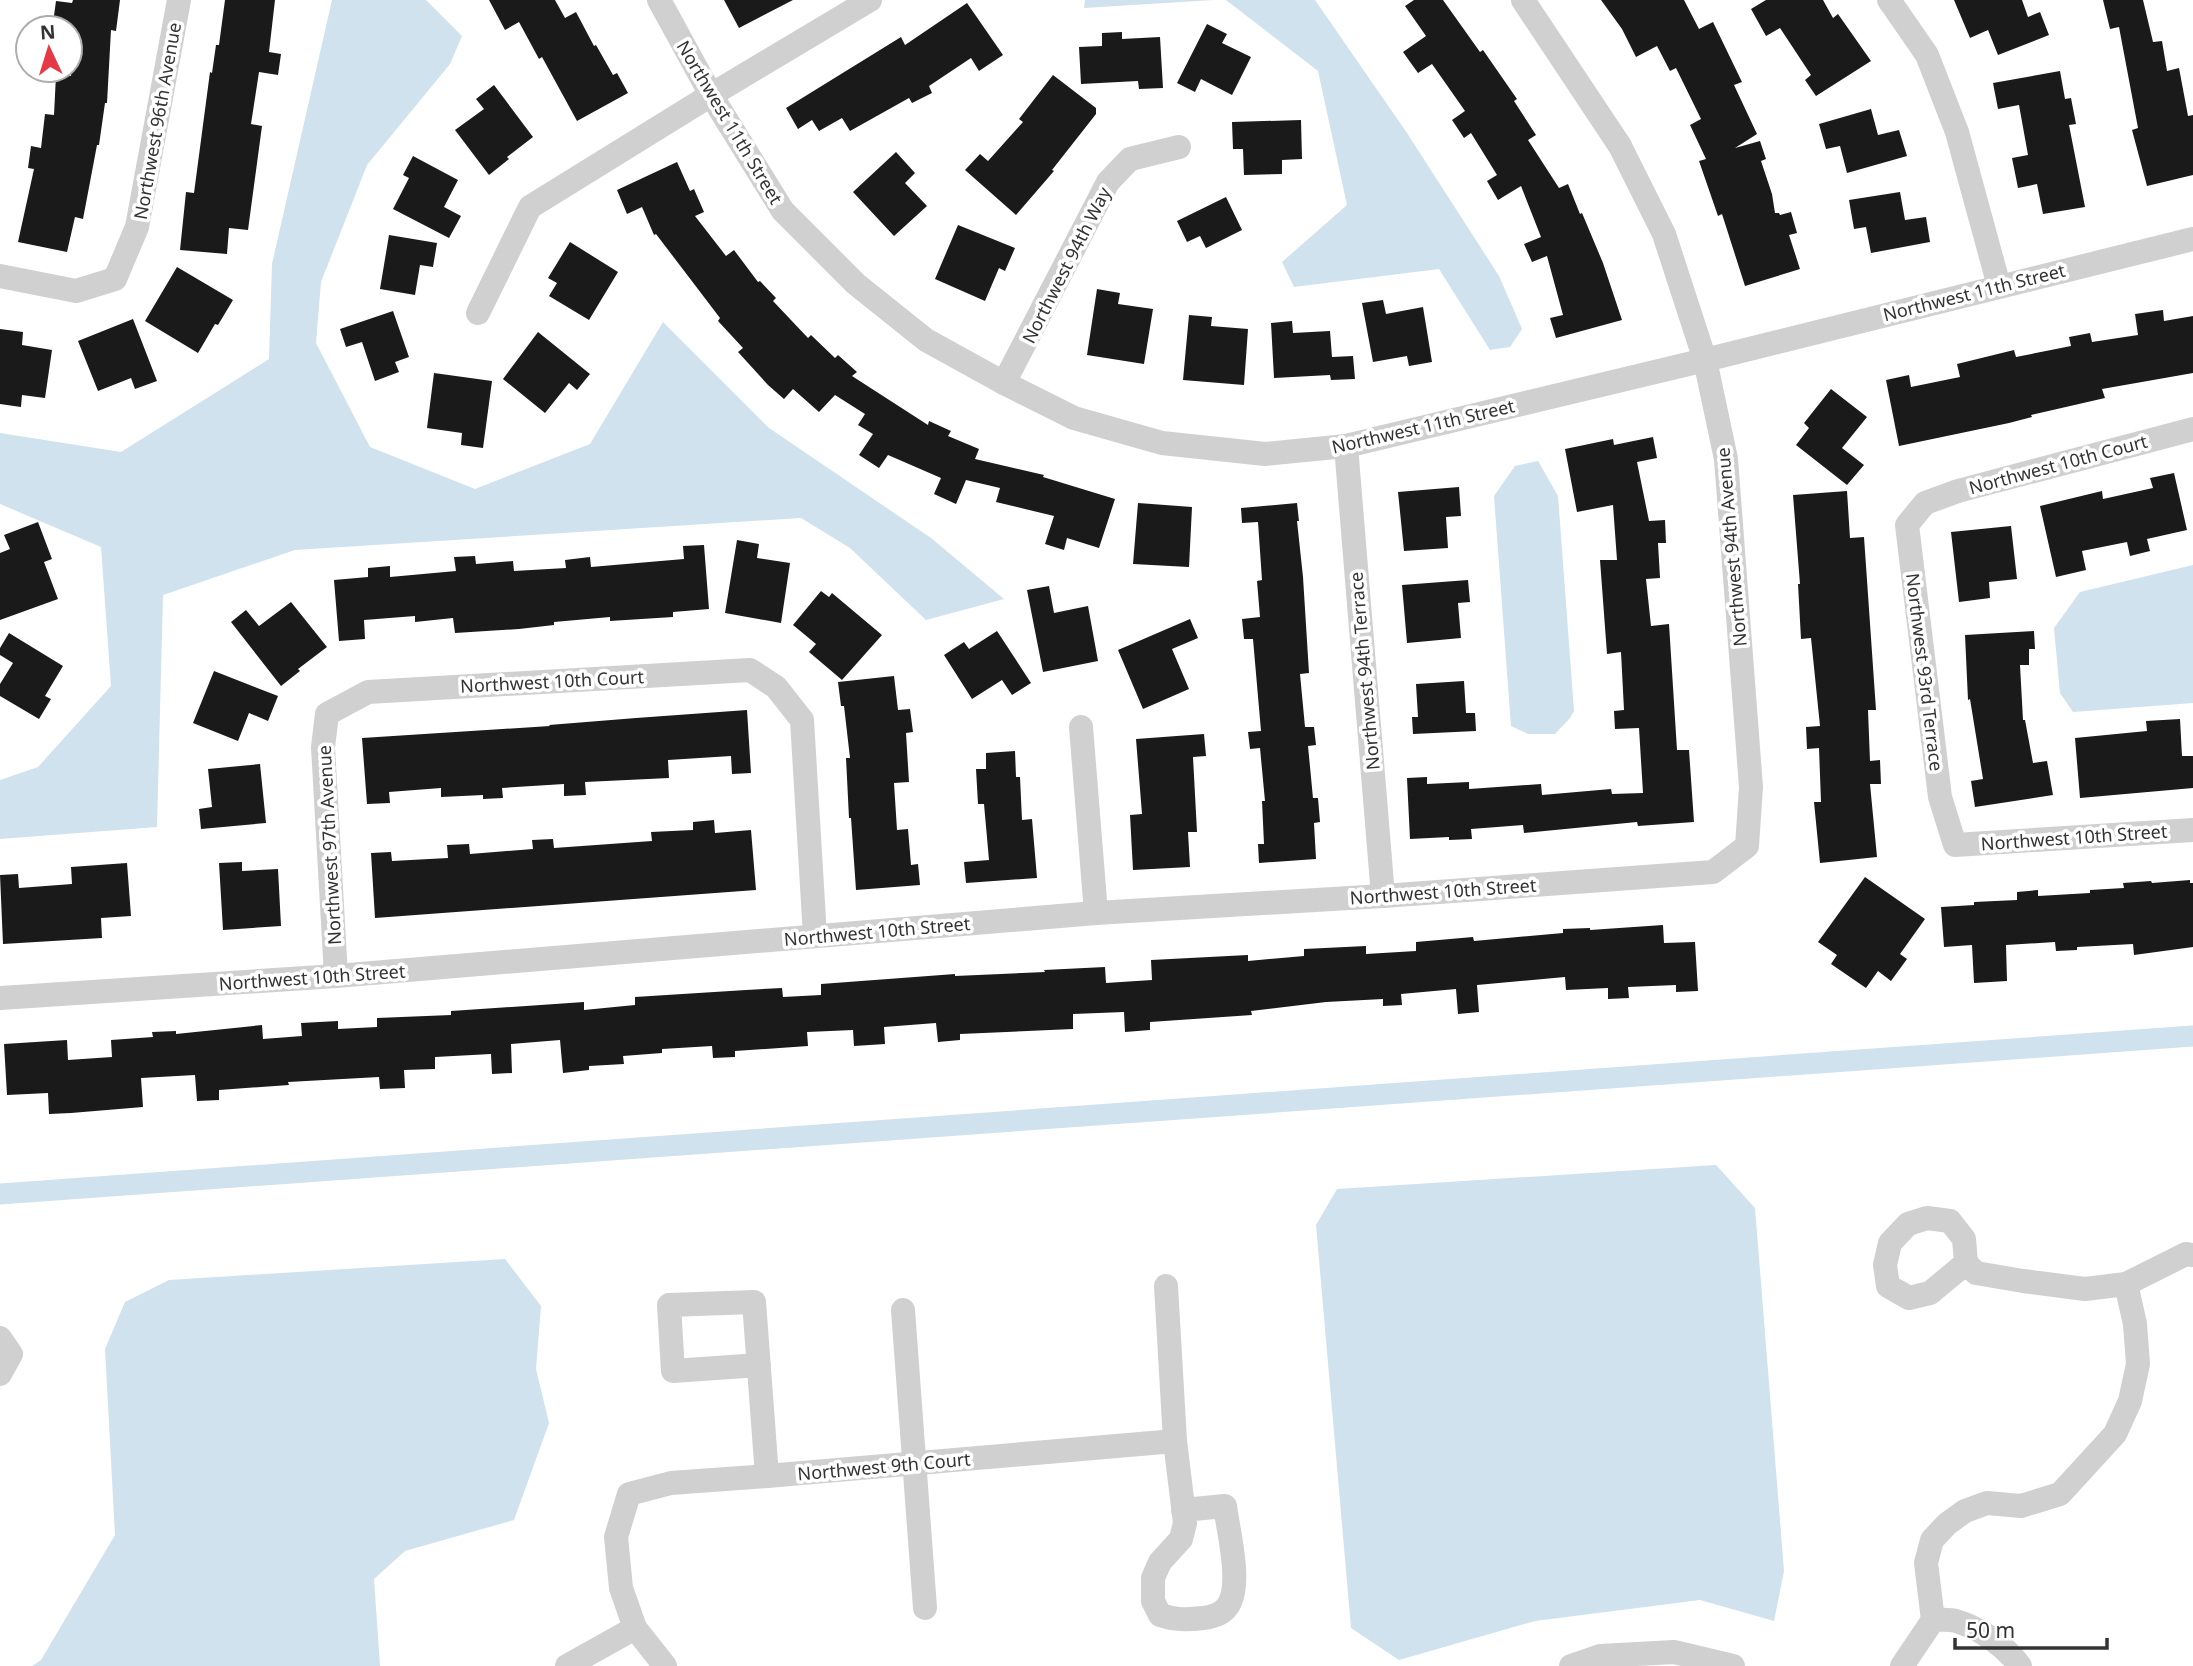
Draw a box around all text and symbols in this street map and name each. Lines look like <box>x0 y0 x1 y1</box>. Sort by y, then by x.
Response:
north arrow <box>14 14 84 84</box>
text: N <box>39 19 56 46</box>
street label: Northwest 96th Avenue <box>128 21 186 221</box>
street label: Northwest 11th Street <box>672 36 789 209</box>
street label: Northwest 94th Way <box>1016 182 1116 347</box>
street label: Northwest 11th Street <box>1880 258 2068 326</box>
street label: Northwest 11th Street <box>1329 393 1517 459</box>
street label: Northwest 10th Court <box>1966 428 2150 499</box>
street label: Northwest 94th Avenue <box>1710 446 1752 648</box>
street label: Northwest 94th Terrace <box>1343 571 1385 771</box>
street label: Northwest 93rd Terrace <box>1901 572 1949 772</box>
street label: Northwest 10th Court <box>460 664 645 698</box>
street label: Northwest 97th Avenue <box>312 745 346 945</box>
street label: Northwest 10th Street <box>1980 818 2169 855</box>
street label: Northwest 10th Street <box>1349 872 1538 909</box>
street label: Northwest 10th Street <box>783 911 972 951</box>
street label: Northwest 10th Street <box>218 958 407 995</box>
street label: Northwest 9th Court <box>796 1446 972 1486</box>
scale bar <box>1955 1606 2107 1650</box>
text: 50 m <box>1966 1616 2015 1644</box>

